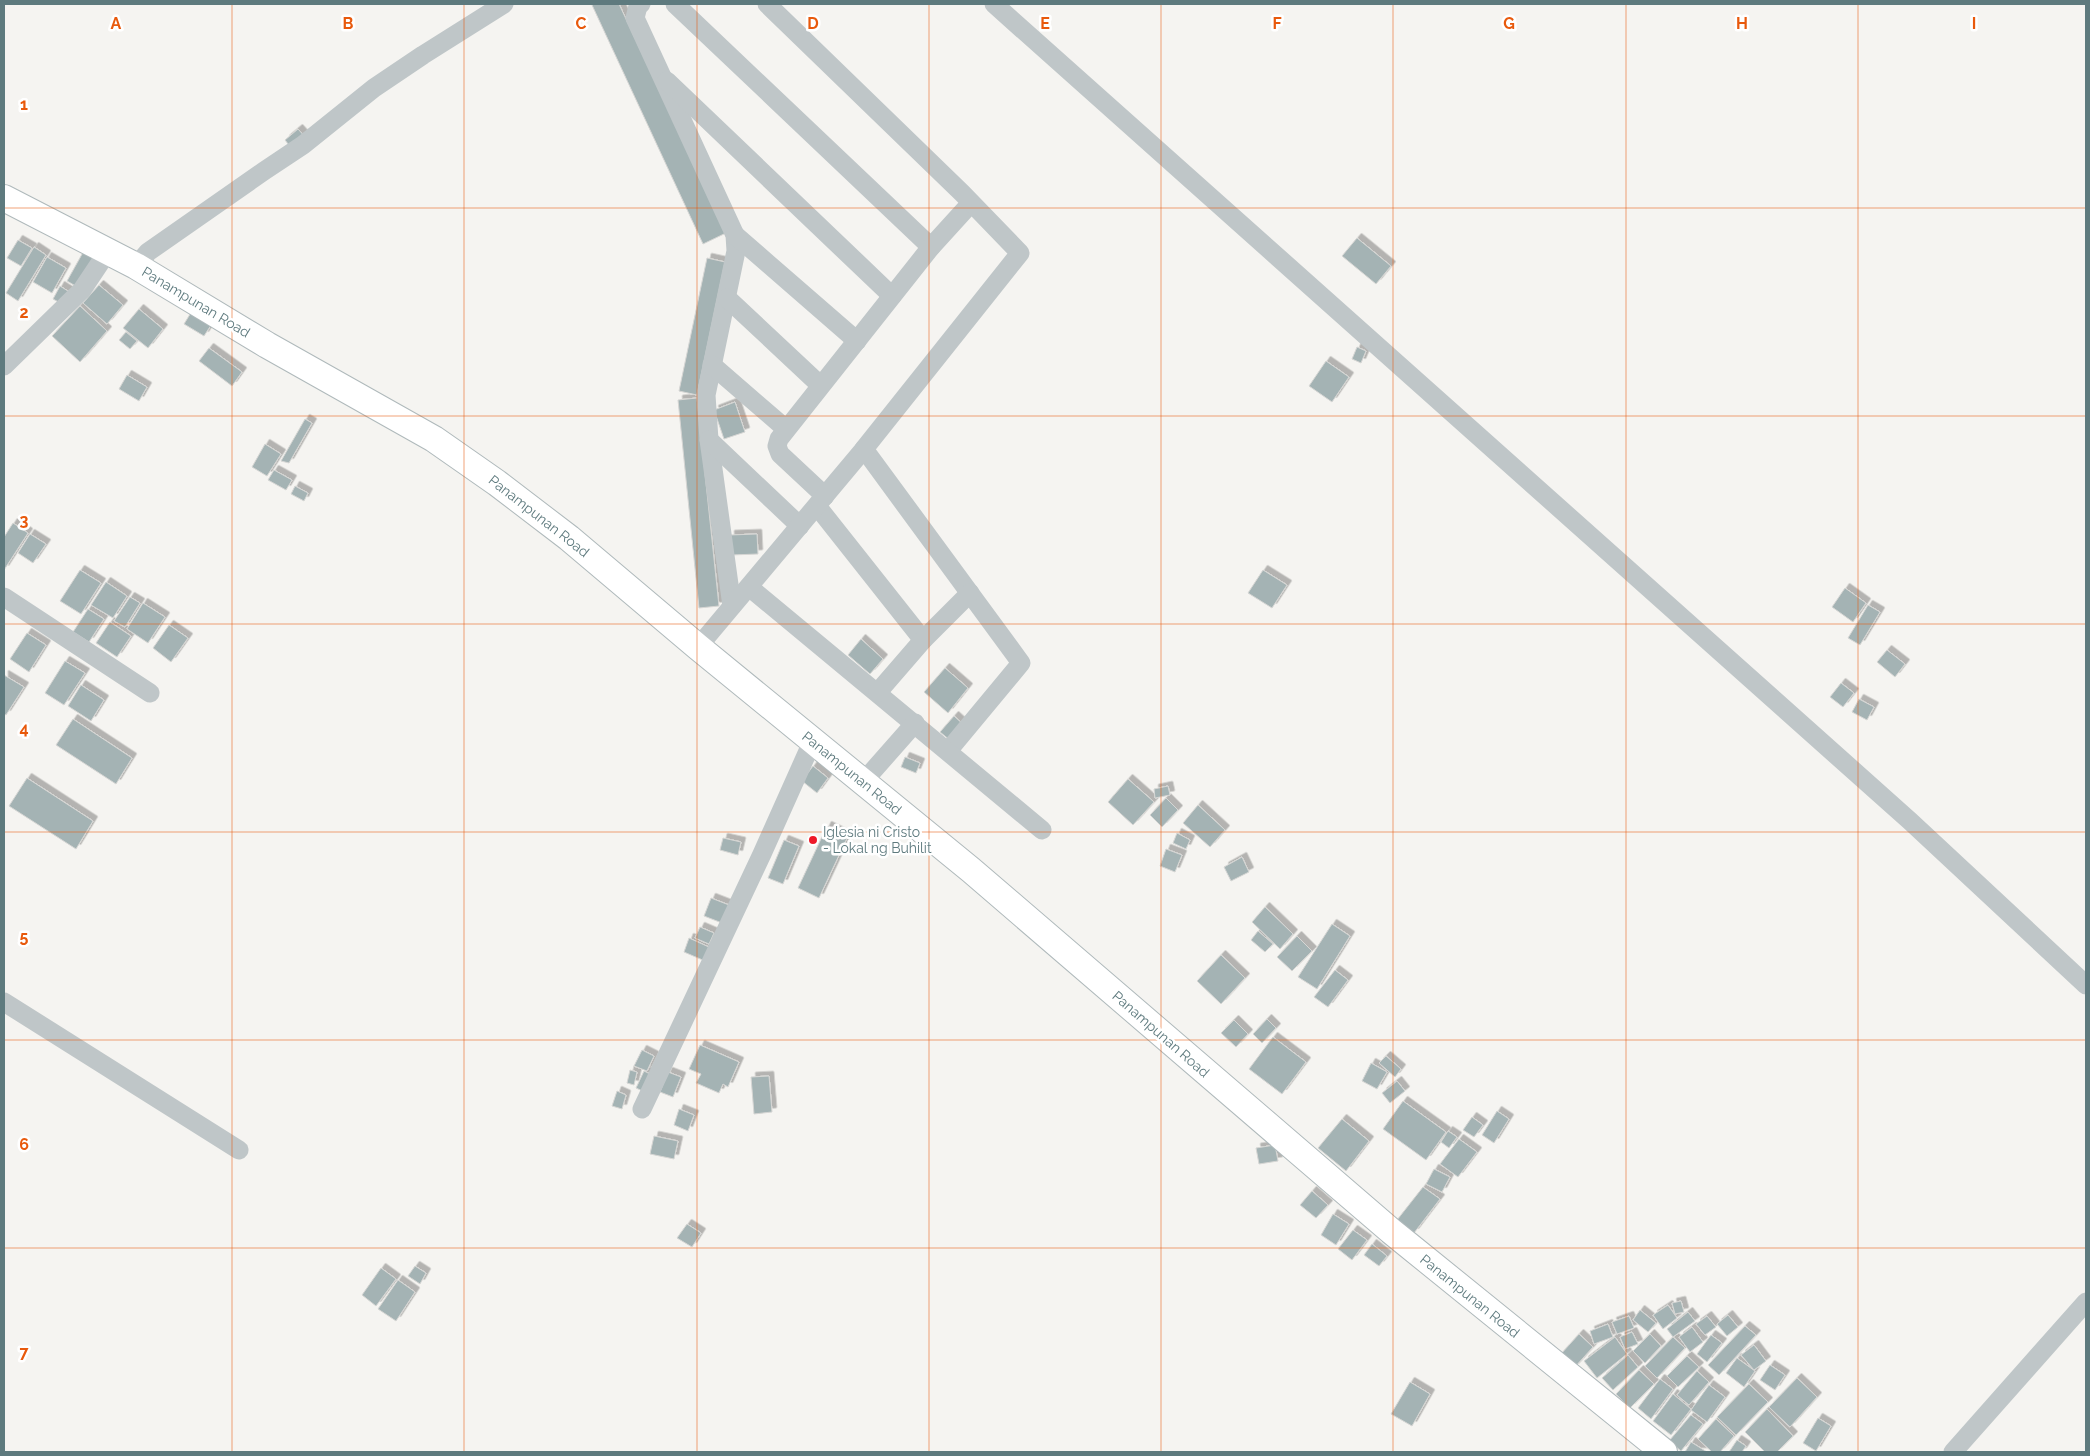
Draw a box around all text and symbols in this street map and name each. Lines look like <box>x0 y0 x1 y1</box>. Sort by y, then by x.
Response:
text: A <box>111 14 122 33</box>
text: B <box>343 14 354 33</box>
text: C <box>576 14 587 33</box>
text: D <box>807 14 819 33</box>
text: E <box>1040 14 1050 33</box>
text: F <box>1272 14 1282 33</box>
text: G <box>1503 14 1515 33</box>
text: H <box>1736 14 1748 33</box>
text: I <box>1972 14 1976 33</box>
text: 1 <box>20 95 28 114</box>
street label: Panampunan Road <box>139 263 253 341</box>
text: 2 <box>19 303 29 322</box>
street label: Panampunan Road <box>486 472 592 560</box>
text: 3 <box>20 511 29 530</box>
text: 4 <box>19 719 29 738</box>
street label: Panampunan Road <box>799 728 905 818</box>
place label: Iglesia ni Cristo - Lokal ng Buhilit <box>823 824 932 856</box>
marker: Iglesia ni Cristo - Lokal ng Buhilit <box>807 834 819 846</box>
text: 5 <box>20 927 29 946</box>
street label: Panampunan Road <box>1109 988 1213 1080</box>
text: 6 <box>19 1135 29 1154</box>
street label: Panampunan Road <box>1417 1251 1523 1341</box>
text: 7 <box>20 1343 29 1362</box>

